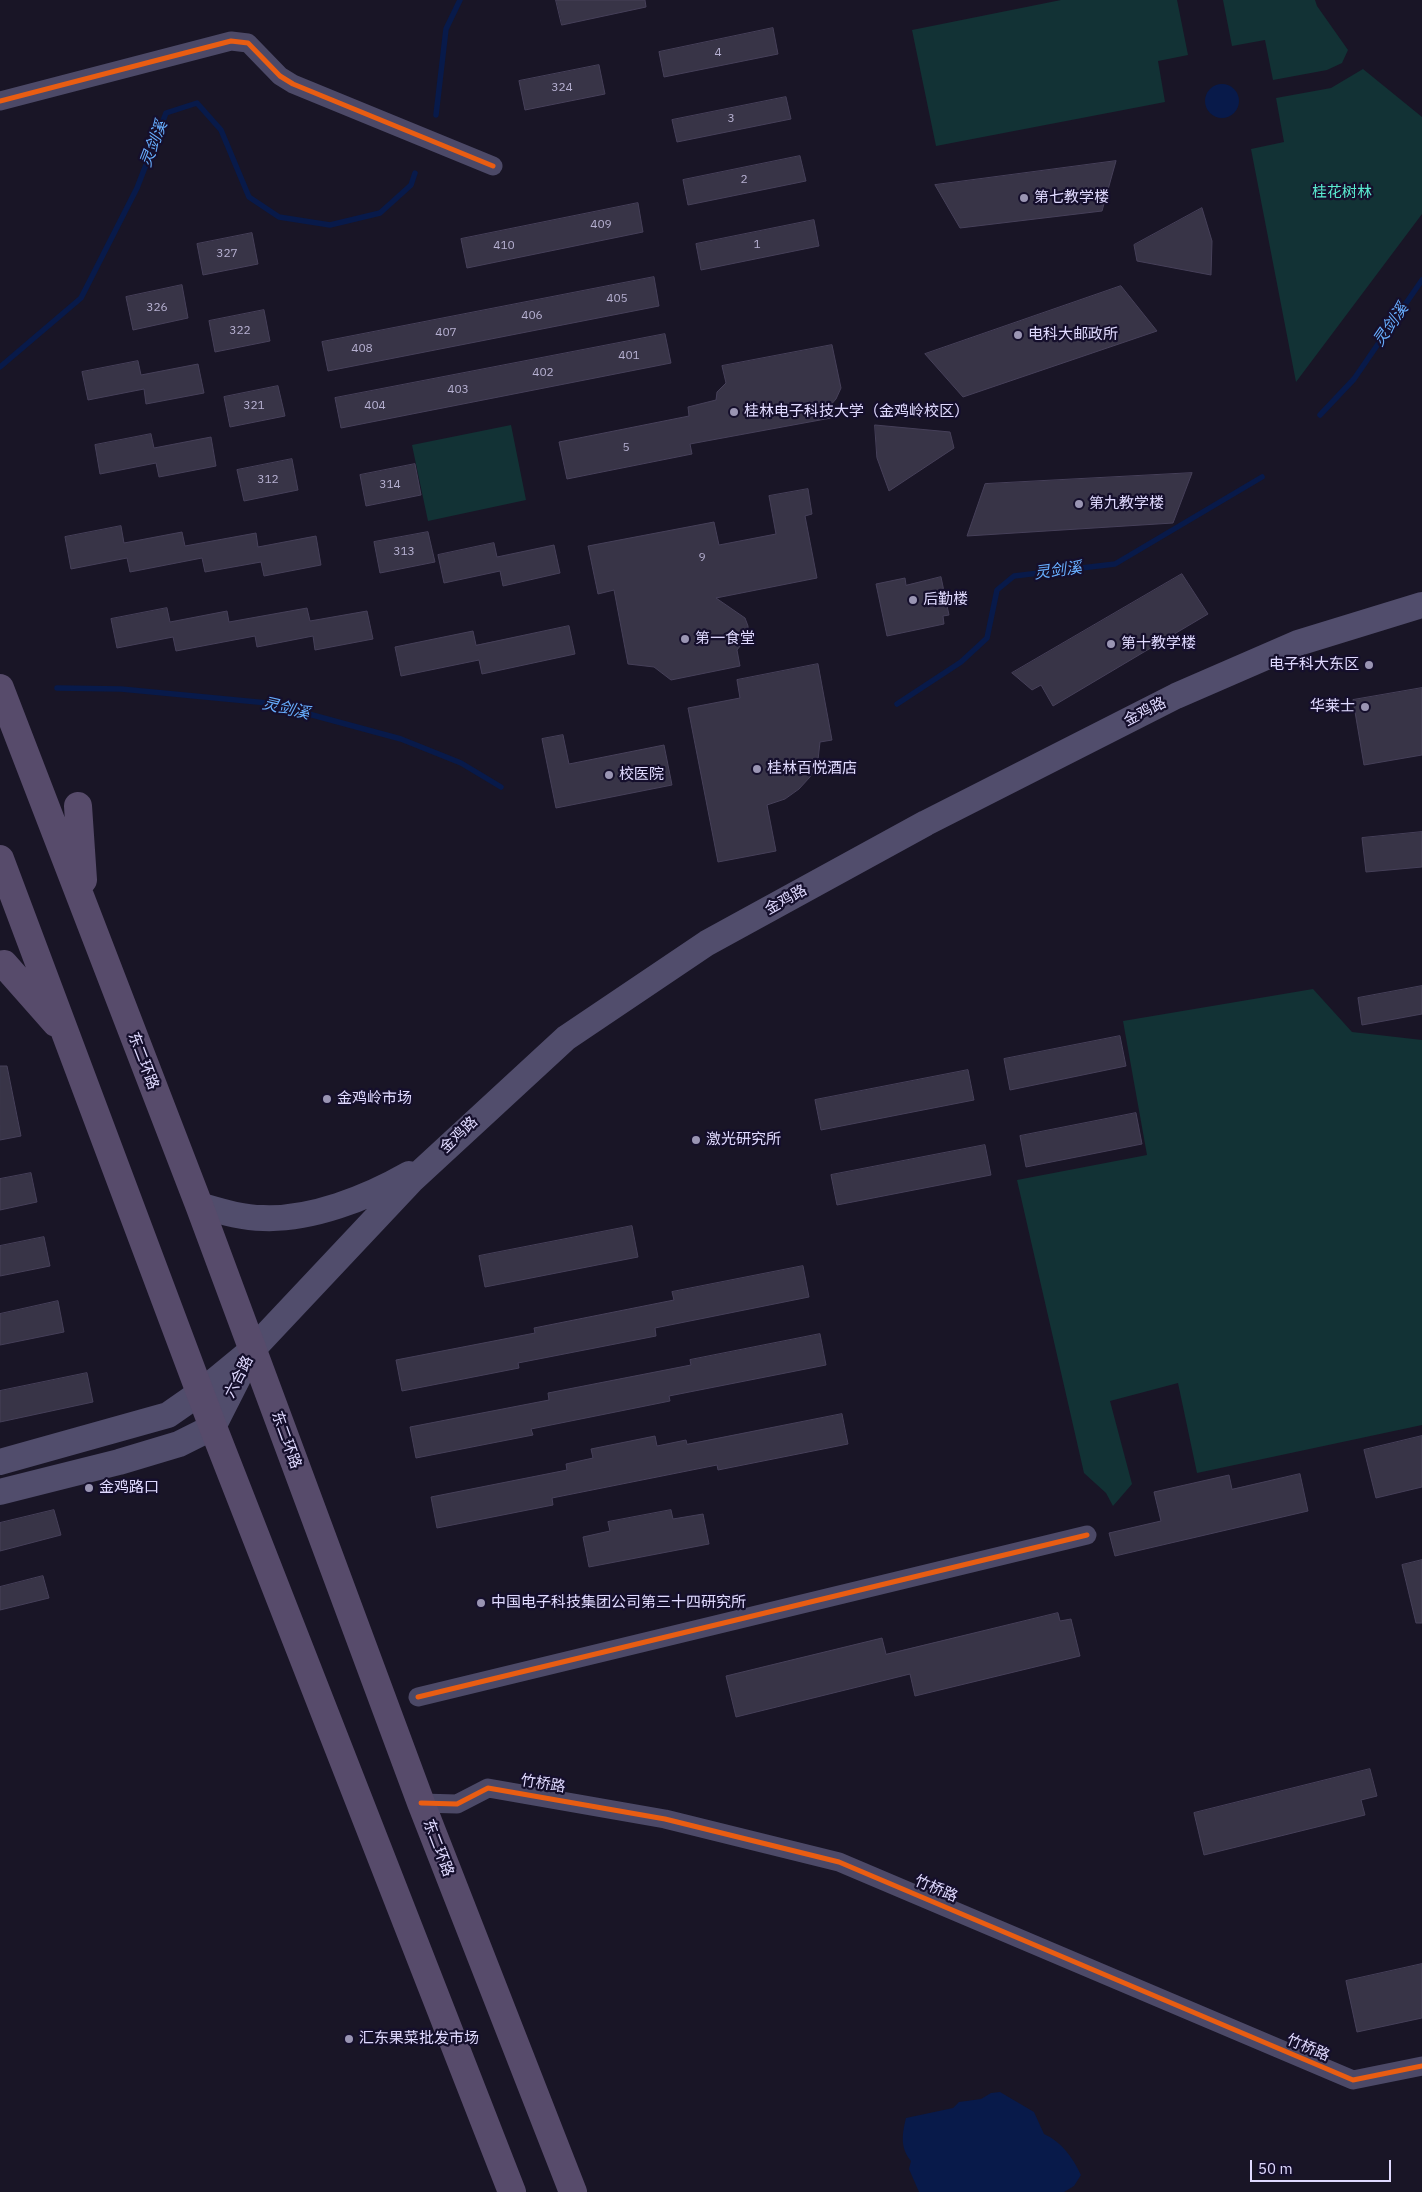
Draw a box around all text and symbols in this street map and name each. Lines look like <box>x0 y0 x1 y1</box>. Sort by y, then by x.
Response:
house number: 4 <box>714 46 722 60</box>
house number: 324 <box>551 81 573 95</box>
house number: 3 <box>727 112 735 126</box>
water label: 灵剑溪 <box>136 118 172 170</box>
house number: 2 <box>740 173 748 187</box>
park label: 桂花树林 <box>1312 184 1372 202</box>
place label: 第七教学楼 <box>1034 189 1109 207</box>
marker: 第七教学楼 <box>1018 192 1030 204</box>
house number: 409 <box>590 218 612 232</box>
house number: 1 <box>753 238 761 252</box>
house number: 410 <box>493 239 515 253</box>
house number: 327 <box>216 247 238 261</box>
house number: 405 <box>606 292 628 306</box>
water label: 灵剑溪 <box>1369 300 1413 350</box>
house number: 326 <box>146 301 168 315</box>
house number: 406 <box>521 309 543 323</box>
house number: 322 <box>229 324 251 338</box>
house number: 407 <box>435 326 457 340</box>
place label: 电科大邮政所 <box>1028 326 1118 344</box>
marker: 电科大邮政所 <box>1012 329 1024 341</box>
house number: 408 <box>351 342 373 356</box>
house number: 401 <box>618 349 640 363</box>
house number: 402 <box>532 366 554 380</box>
house number: 403 <box>447 383 469 397</box>
house number: 321 <box>243 399 265 413</box>
house number: 404 <box>364 399 386 413</box>
place label: 桂林电子科技大学（金鸡岭校区） <box>744 403 969 421</box>
marker: 桂林电子科技大学（金鸡岭校区） <box>728 406 740 418</box>
house number: 5 <box>622 441 630 455</box>
house number: 312 <box>257 473 279 487</box>
house number: 314 <box>379 478 401 492</box>
place label: 第九教学楼 <box>1089 495 1164 513</box>
marker: 第九教学楼 <box>1073 498 1085 510</box>
house number: 313 <box>393 545 415 559</box>
house number: 9 <box>698 551 706 565</box>
water label: 灵剑溪 <box>1033 559 1083 583</box>
place label: 后勤楼 <box>923 591 968 609</box>
marker: 后勤楼 <box>907 594 919 606</box>
place label: 第一食堂 <box>695 630 755 648</box>
marker: 第一食堂 <box>679 633 691 645</box>
place label: 第十教学楼 <box>1121 635 1196 653</box>
marker: 第十教学楼 <box>1105 638 1117 650</box>
place label: 电子科大东区 <box>1269 656 1359 674</box>
marker: 电子科大东区 <box>1363 659 1375 671</box>
water label: 灵剑溪 <box>260 694 312 724</box>
street label: 金鸡路 <box>1121 694 1169 730</box>
place label: 华莱士 <box>1310 698 1355 716</box>
marker: 华莱士 <box>1359 701 1371 713</box>
place label: 桂林百悦酒店 <box>767 760 857 778</box>
marker: 桂林百悦酒店 <box>751 763 763 775</box>
place label: 校医院 <box>619 766 664 784</box>
marker: 校医院 <box>603 769 615 781</box>
street label: 金鸡路 <box>762 881 810 919</box>
street label: 东二环路 <box>124 1030 162 1092</box>
place label: 金鸡岭市场 <box>337 1090 412 1108</box>
marker: 金鸡岭市场 <box>321 1093 333 1105</box>
street label: 金鸡路 <box>437 1113 481 1157</box>
place label: 激光研究所 <box>706 1131 781 1149</box>
marker: 激光研究所 <box>690 1134 702 1146</box>
street label: 六合路 <box>221 1353 257 1401</box>
street label: 东二环路 <box>267 1409 305 1471</box>
place label: 金鸡路口 <box>99 1479 159 1497</box>
marker: 金鸡路口 <box>83 1482 95 1494</box>
place label: 中国电子科技集团公司第三十四研究所 <box>491 1594 746 1612</box>
marker: 中国电子科技集团公司第三十四研究所 <box>475 1597 487 1609</box>
street label: 竹桥路 <box>519 1772 567 1796</box>
street label: 东二环路 <box>419 1817 457 1879</box>
street label: 竹桥路 <box>912 1872 960 1906</box>
place label: 汇东果菜批发市场 <box>359 2030 479 2048</box>
street label: 竹桥路 <box>1284 2031 1332 2065</box>
marker: 汇东果菜批发市场 <box>343 2033 355 2045</box>
scale bar <box>1252 2150 1393 2182</box>
text: 50 m <box>1258 2159 1293 2178</box>

